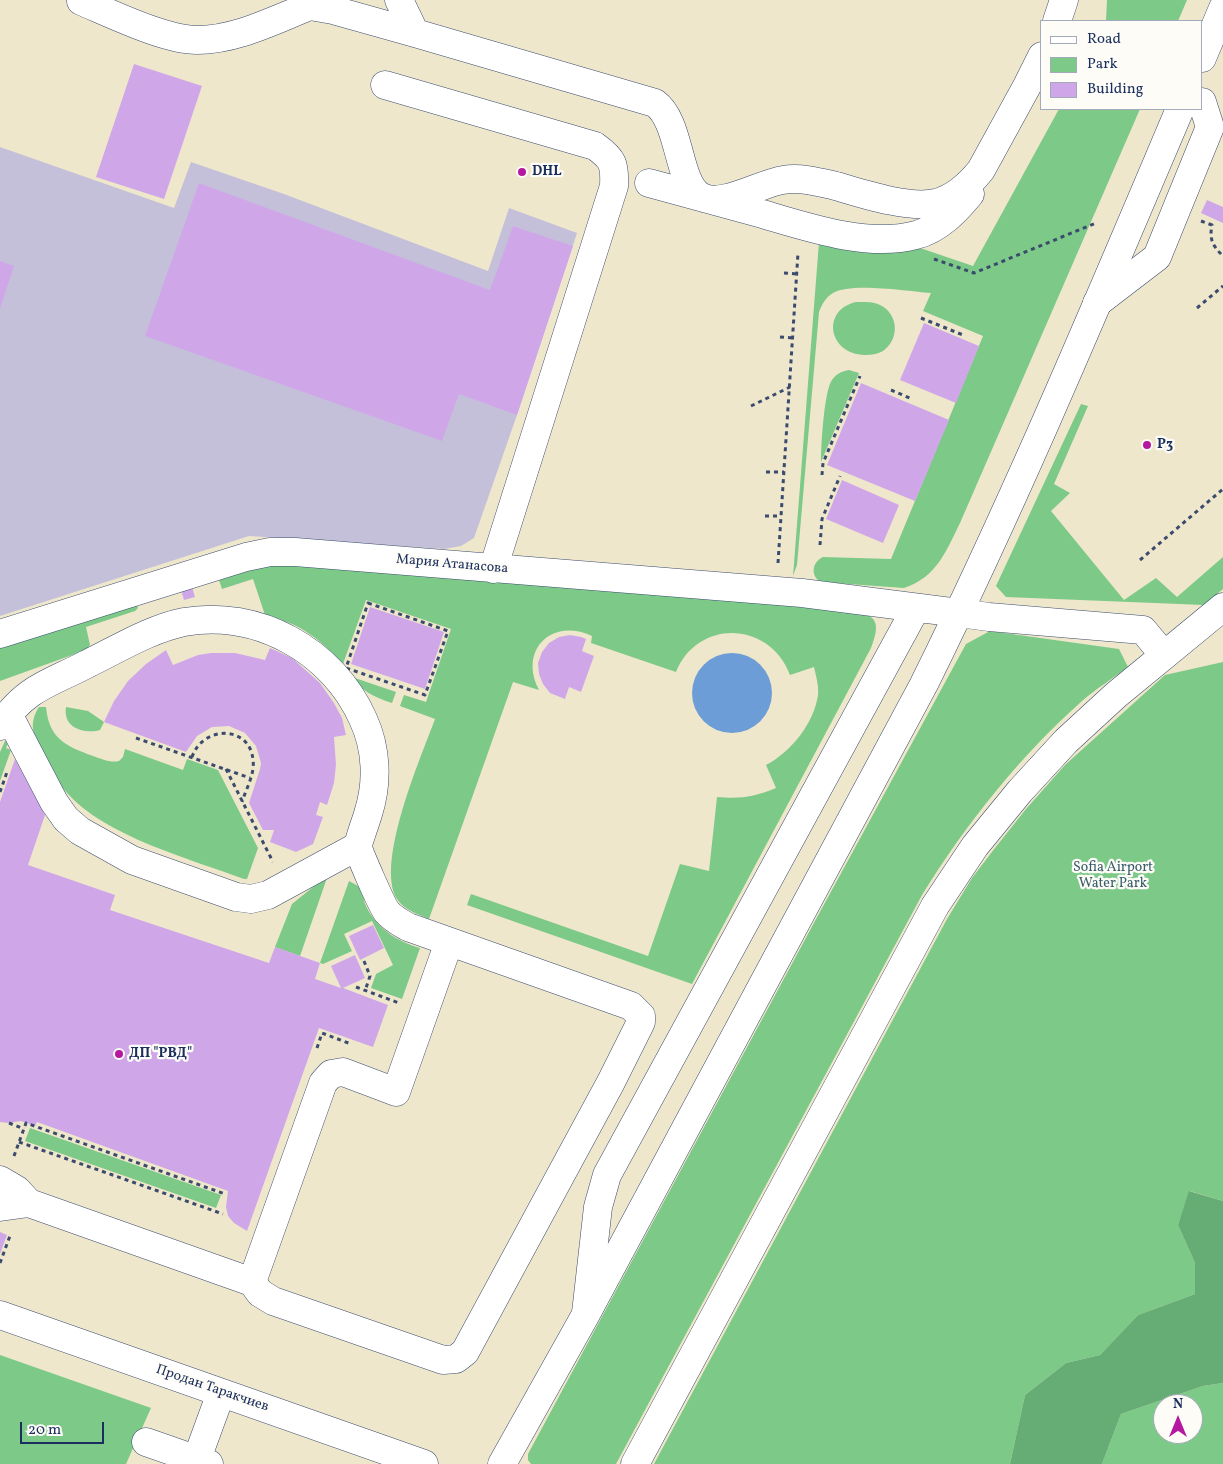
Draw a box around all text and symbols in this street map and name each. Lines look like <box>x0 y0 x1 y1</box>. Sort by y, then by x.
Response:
legend <box>1040 20 1203 110</box>
text: Road <box>1087 29 1121 50</box>
text: Park <box>1087 54 1118 75</box>
text: Building <box>1087 79 1143 100</box>
place label: DHL <box>532 164 562 180</box>
marker: DHL <box>516 166 528 178</box>
place label: P3 <box>1157 437 1173 453</box>
marker: P3 <box>1141 439 1153 451</box>
street label: Мария Атанасова <box>395 552 509 578</box>
park label: Sofia Airport Water Park <box>1073 860 1153 892</box>
place label: ДП "РВД" <box>129 1046 192 1062</box>
marker: ДП "РВД" <box>113 1048 125 1060</box>
street label: Продан Таракчиев <box>153 1362 271 1416</box>
north arrow <box>1153 1394 1203 1444</box>
text: N <box>1173 1395 1183 1414</box>
scale bar <box>22 1412 106 1444</box>
text: 20 m <box>28 1420 61 1441</box>

